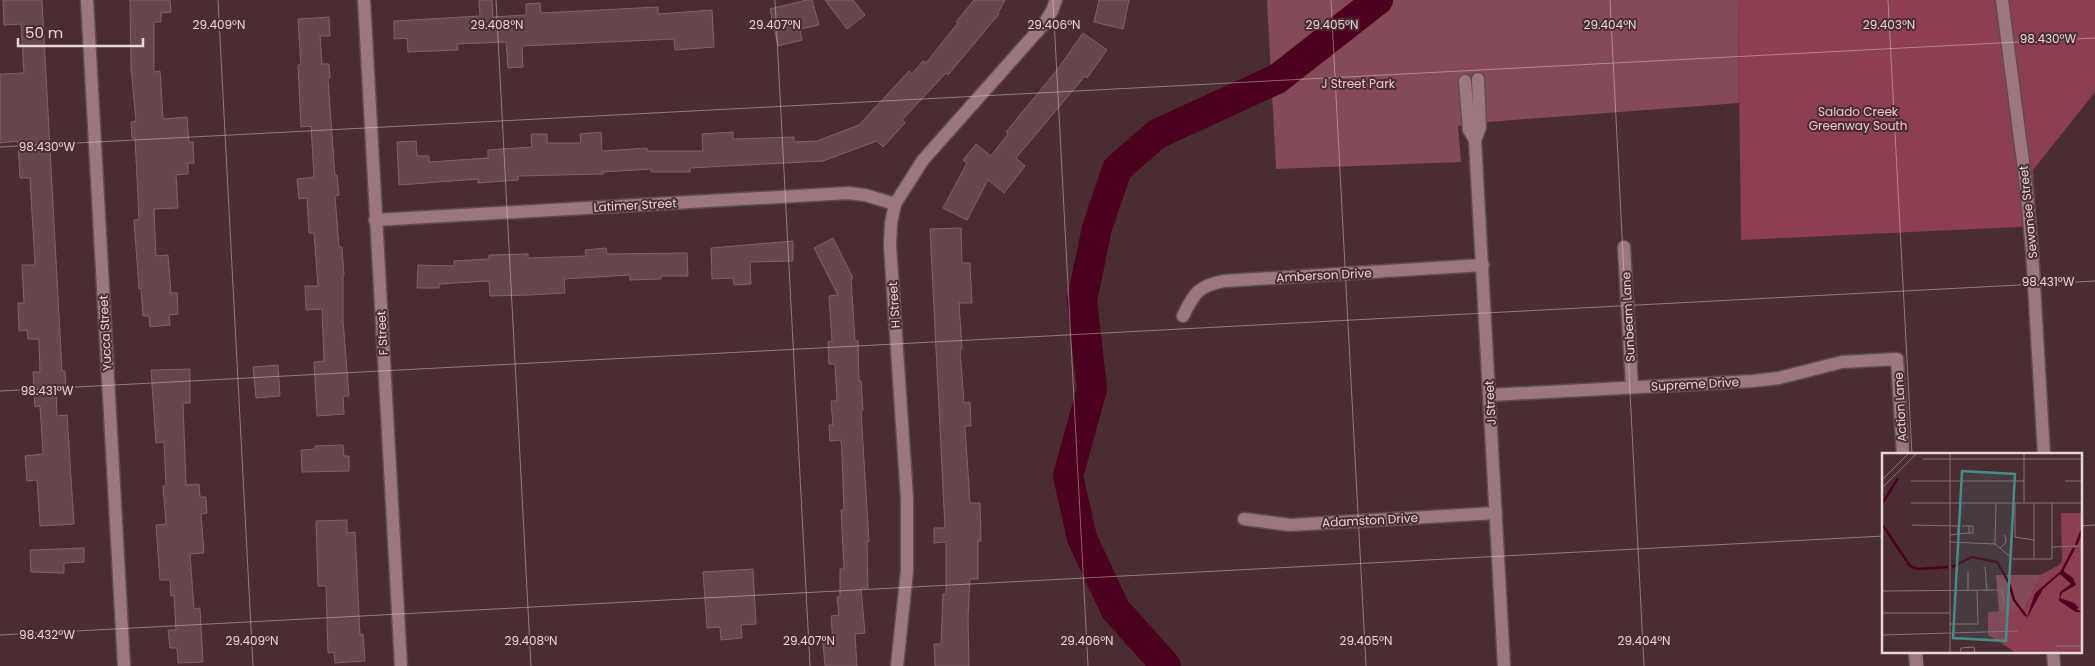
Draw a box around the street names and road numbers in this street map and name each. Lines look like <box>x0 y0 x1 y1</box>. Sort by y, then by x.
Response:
street label: Sewanee Street <box>2015 165 2041 259</box>
street label: Latimer Street <box>593 194 677 216</box>
street label: Amberson Drive <box>1276 264 1372 286</box>
street label: Sunbeam Lane <box>1617 272 1639 362</box>
street label: H Street <box>884 281 904 329</box>
street label: Yucca Street <box>95 295 115 371</box>
street label: F Street <box>372 310 392 356</box>
street label: Action Lane <box>1890 372 1910 442</box>
street label: Supreme Drive <box>1651 373 1739 395</box>
street label: J Street <box>1480 380 1500 426</box>
street label: Adamston Drive <box>1322 509 1418 531</box>

